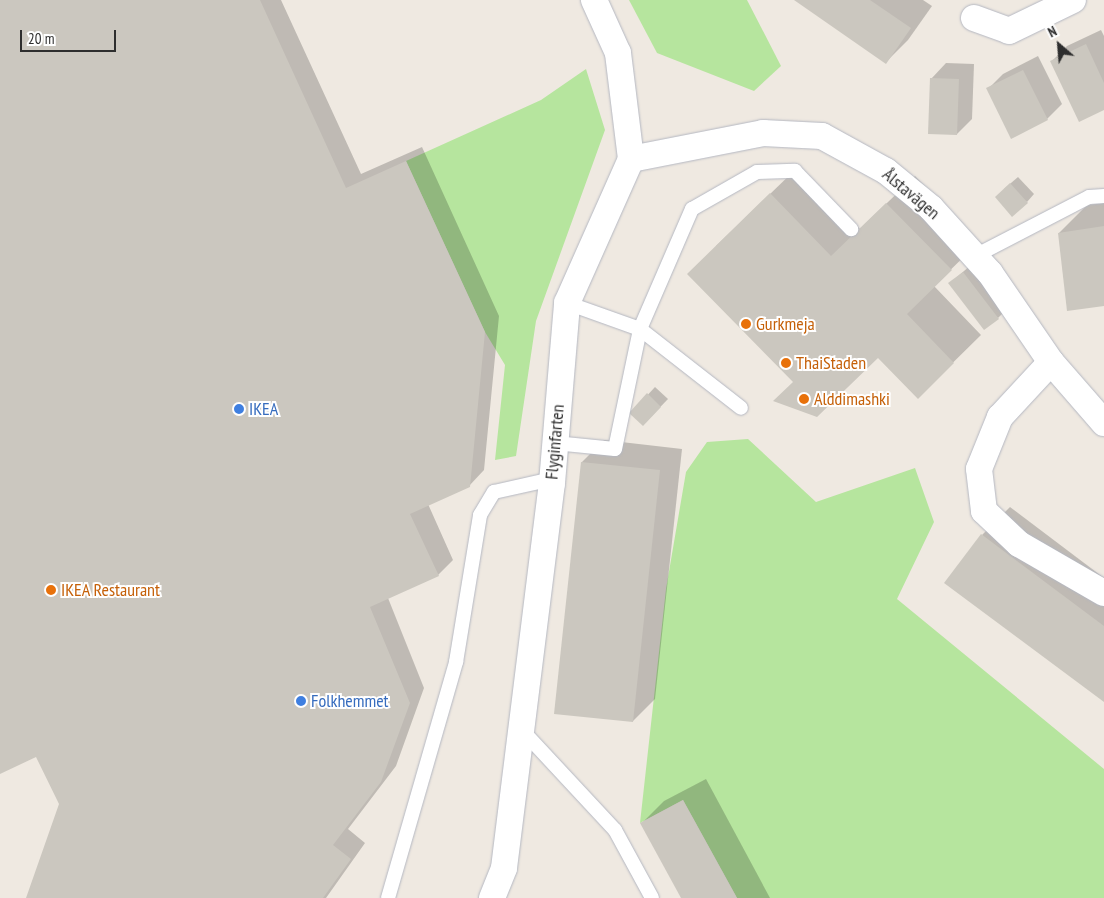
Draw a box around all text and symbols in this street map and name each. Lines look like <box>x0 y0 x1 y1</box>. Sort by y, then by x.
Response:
scale bar <box>22 20 119 52</box>
north arrow <box>1034 20 1084 70</box>
text: N <box>1045 22 1060 41</box>
text: 20 m <box>28 29 54 48</box>
street label: Ålstavägen <box>878 164 944 224</box>
place label: Gurkmeja <box>756 313 815 335</box>
marker: Gurkmeja <box>740 318 752 330</box>
place label: ThaiStaden <box>796 352 866 374</box>
marker: ThaiStaden <box>780 357 792 369</box>
place label: Alddimashki <box>814 388 890 410</box>
marker: Alddimashki <box>798 393 810 405</box>
place label: IKEA <box>249 398 278 420</box>
marker: IKEA <box>233 403 245 415</box>
street label: Flyginfarten <box>541 404 569 480</box>
place label: IKEA Restaurant <box>61 579 161 601</box>
marker: IKEA Restaurant <box>45 584 57 596</box>
place label: Folkhemmet <box>311 690 389 712</box>
marker: Folkhemmet <box>295 695 307 707</box>

